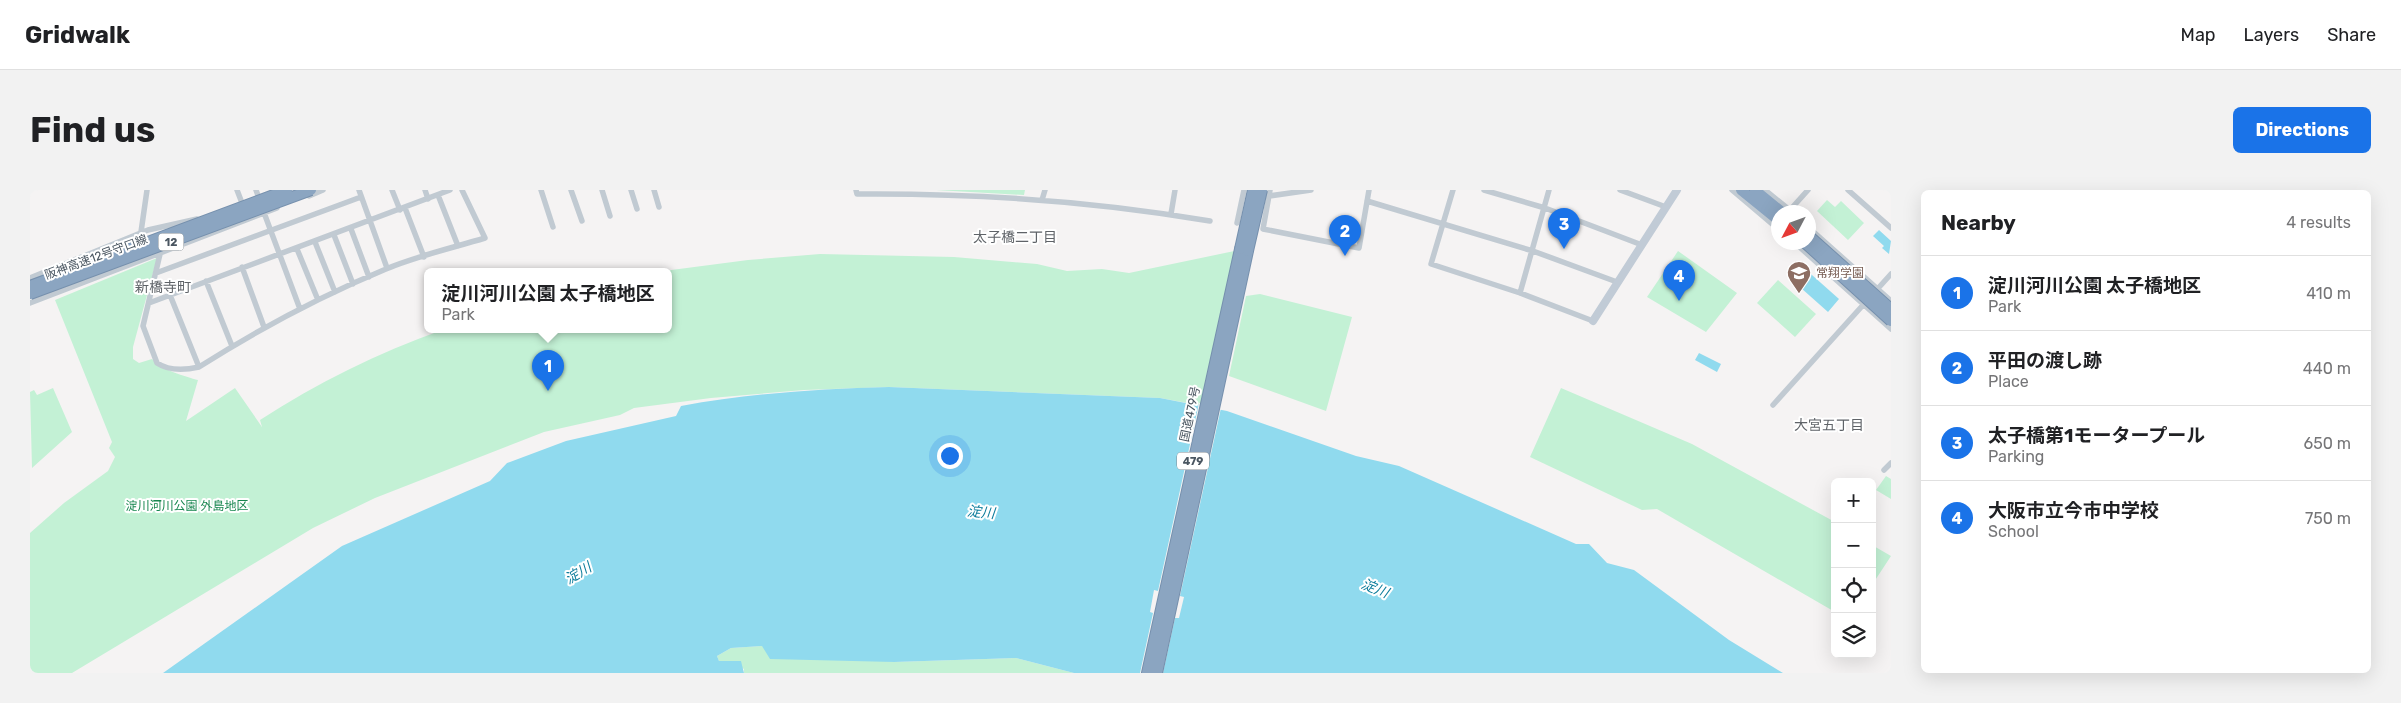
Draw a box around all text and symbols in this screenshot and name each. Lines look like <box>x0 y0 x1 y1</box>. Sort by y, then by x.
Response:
text: Gridwalk <box>25 21 130 49</box>
text: Map <box>2181 24 2216 46</box>
text: Layers <box>2244 24 2299 46</box>
text: Share <box>2327 24 2376 46</box>
button: Directions <box>2233 107 2371 153</box>
text: Find us <box>30 109 155 151</box>
north arrow <box>1771 205 1816 250</box>
pin: 3 <box>1548 208 1580 249</box>
text: Nearby <box>1941 210 2016 235</box>
text: 4 results <box>2286 213 2351 232</box>
pin: 2 <box>1329 215 1361 256</box>
district label: 太子橋二丁目 <box>973 229 1057 246</box>
street label: 阪神高速12号守口線 <box>43 232 149 282</box>
road number: 12 <box>158 234 184 251</box>
pin: 4 <box>1663 260 1695 301</box>
school or university icon: 常翔学園 <box>1786 260 1812 294</box>
place label: 常翔学園 <box>1816 266 1864 280</box>
popup <box>424 268 672 333</box>
text: 淀川河川公園 太子橋地区 <box>1988 274 2201 297</box>
district label: 新橋寺町 <box>135 279 191 296</box>
text: 淀川河川公園 太子橋地区 <box>441 282 655 305</box>
text: 1 <box>1953 284 1961 303</box>
text: 410 m <box>2306 284 2351 303</box>
text: Park <box>1988 297 2021 316</box>
text: Park <box>441 305 475 324</box>
text: 平田の渡し跡 <box>1988 349 2102 372</box>
pin: 1 <box>532 350 564 391</box>
text: 2 <box>1952 359 1962 378</box>
text: 440 m <box>2303 359 2351 378</box>
text: Place <box>1988 372 2029 391</box>
street label: 国道479号 <box>1177 385 1203 443</box>
district label: 大宮五丁目 <box>1794 417 1864 434</box>
text: 太子橋第1モータープール <box>1988 424 2205 447</box>
text: 3 <box>1952 434 1962 453</box>
text: 650 m <box>2304 434 2351 453</box>
your location <box>937 443 963 469</box>
text: Parking <box>1988 447 2044 466</box>
road number: 479 <box>1177 452 1209 470</box>
map controls <box>1831 478 1876 658</box>
button: + <box>1831 478 1876 523</box>
park label: 淀川河川公園 外島地区 <box>126 499 248 513</box>
text: 大阪市立今市中学校 <box>1988 499 2159 522</box>
water label: 淀川 <box>966 503 998 522</box>
text: 4 <box>1952 509 1962 528</box>
text: 750 m <box>2305 509 2351 528</box>
text: School <box>1988 522 2039 541</box>
button: − <box>1831 523 1876 568</box>
water label: 淀川 <box>562 558 596 588</box>
button: locate <box>1831 568 1876 613</box>
water label: 淀川 <box>1359 575 1393 602</box>
button: layers <box>1831 613 1876 658</box>

